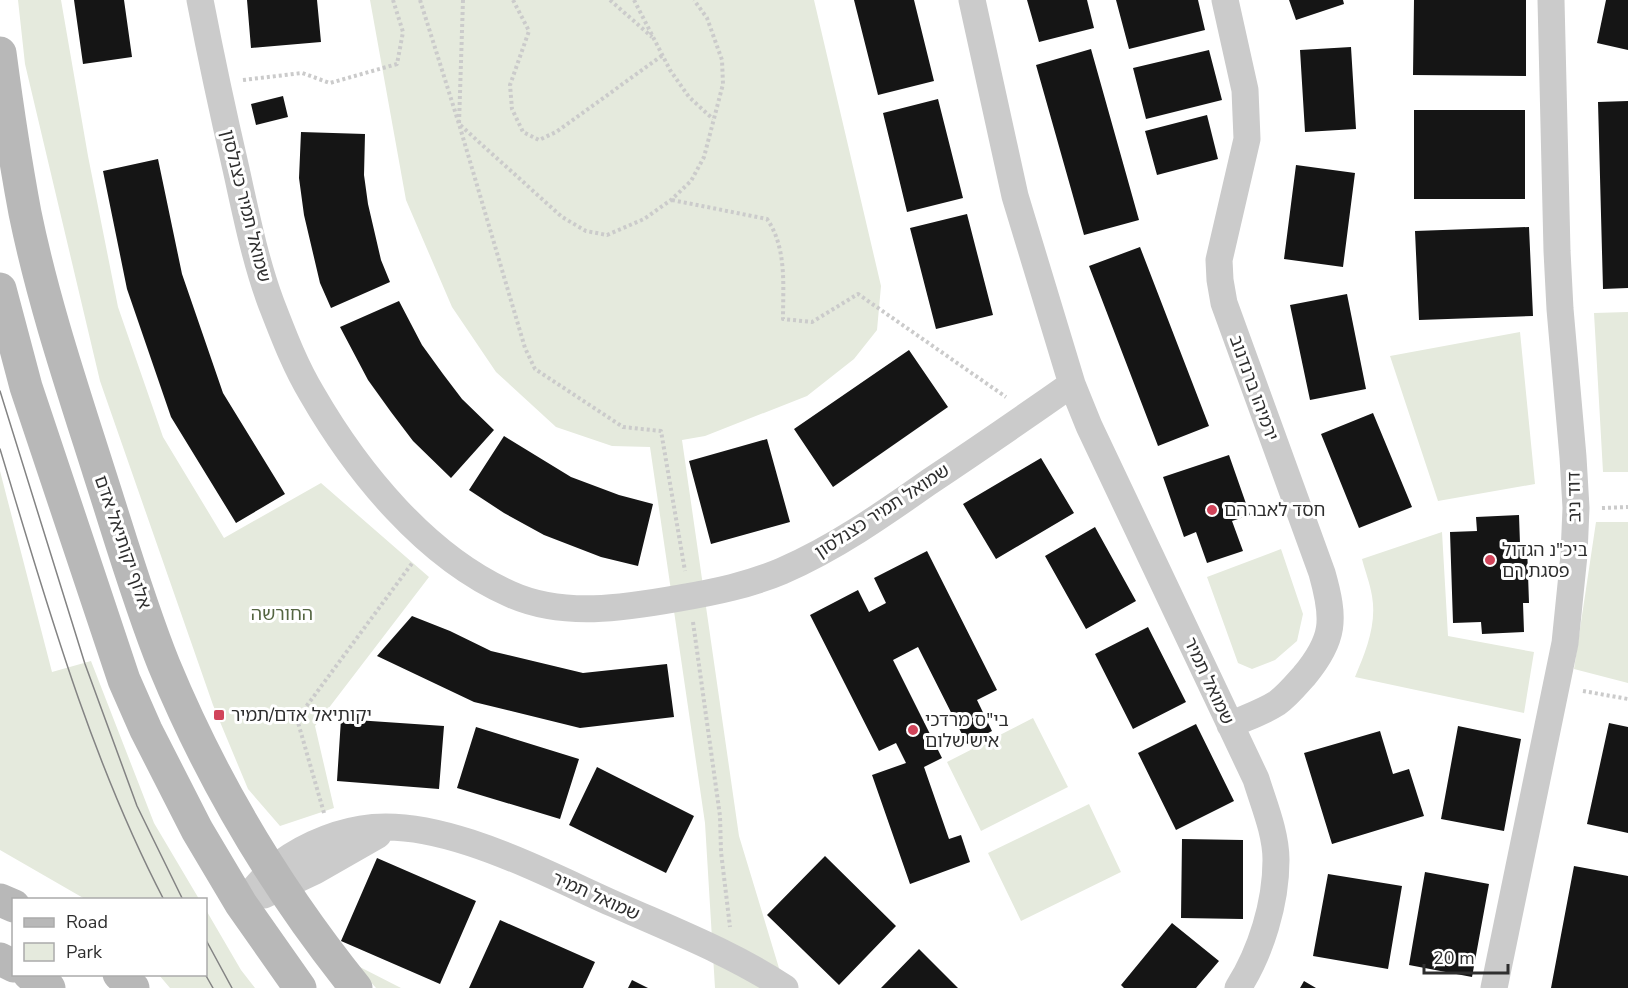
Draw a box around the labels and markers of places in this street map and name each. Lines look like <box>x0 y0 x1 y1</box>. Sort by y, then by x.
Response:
place label: חסד לאברהם <box>1224 498 1326 522</box>
marker: חסד לאברהם <box>1205 503 1219 517</box>
place label: ביכ"נ הגדול פסגת רם <box>1502 538 1588 583</box>
marker: ביכ"נ הגדול פסגת רם <box>1483 553 1497 567</box>
place label: יקותיאל אדם/תמיר <box>231 703 372 727</box>
marker: יקותיאל אדם/תמיר <box>212 708 226 722</box>
place label: בי"ס מרדכי איש שלום <box>925 708 1009 753</box>
marker: בי"ס מרדכי איש שלום <box>906 723 920 737</box>

